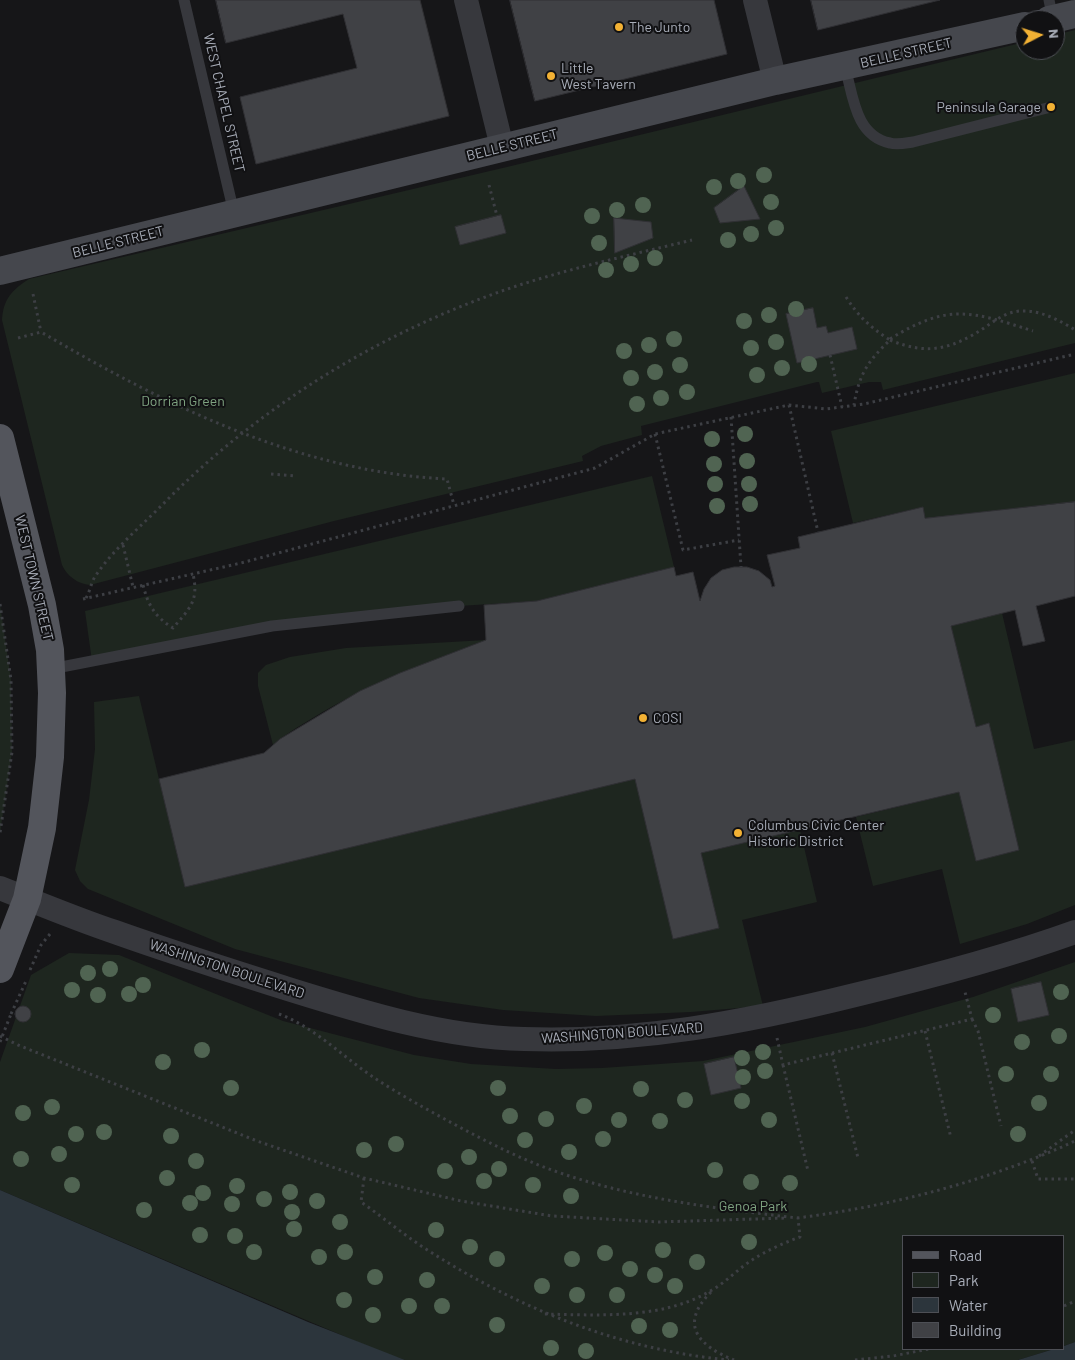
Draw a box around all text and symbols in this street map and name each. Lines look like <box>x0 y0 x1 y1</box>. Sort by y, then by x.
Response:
north arrow <box>1015 10 1065 60</box>
place label: The Junto <box>629 19 690 35</box>
marker: The Junto <box>613 21 625 33</box>
text: N <box>1046 28 1063 39</box>
street label: WEST CHAPEL STREET <box>200 32 248 174</box>
street label: BELLE STREET <box>858 34 954 72</box>
place label: Little West Tavern <box>561 60 636 92</box>
marker: Little West Tavern <box>545 70 557 82</box>
place label: Peninsula Garage <box>937 99 1041 115</box>
marker: Peninsula Garage <box>1045 101 1057 113</box>
street label: BELLE STREET <box>464 126 560 164</box>
street label: BELLE STREET <box>70 223 166 261</box>
park label: Dorrian Green <box>141 393 225 409</box>
street label: WEST TOWN STREET <box>11 513 57 643</box>
place label: COSI <box>653 710 682 726</box>
marker: COSI <box>637 712 649 724</box>
place label: Columbus Civic Center Historic District <box>748 817 884 850</box>
marker: Columbus Civic Center Historic District <box>732 827 744 839</box>
street label: WASHINGTON BOULEVARD <box>147 936 307 1002</box>
street label: WASHINGTON BOULEVARD <box>541 1019 703 1047</box>
park label: Genoa Park <box>719 1198 787 1214</box>
legend <box>902 1235 1065 1350</box>
text: Road <box>949 1246 982 1264</box>
text: Park <box>949 1271 978 1289</box>
text: Water <box>949 1296 988 1314</box>
text: Building <box>949 1321 1002 1339</box>

